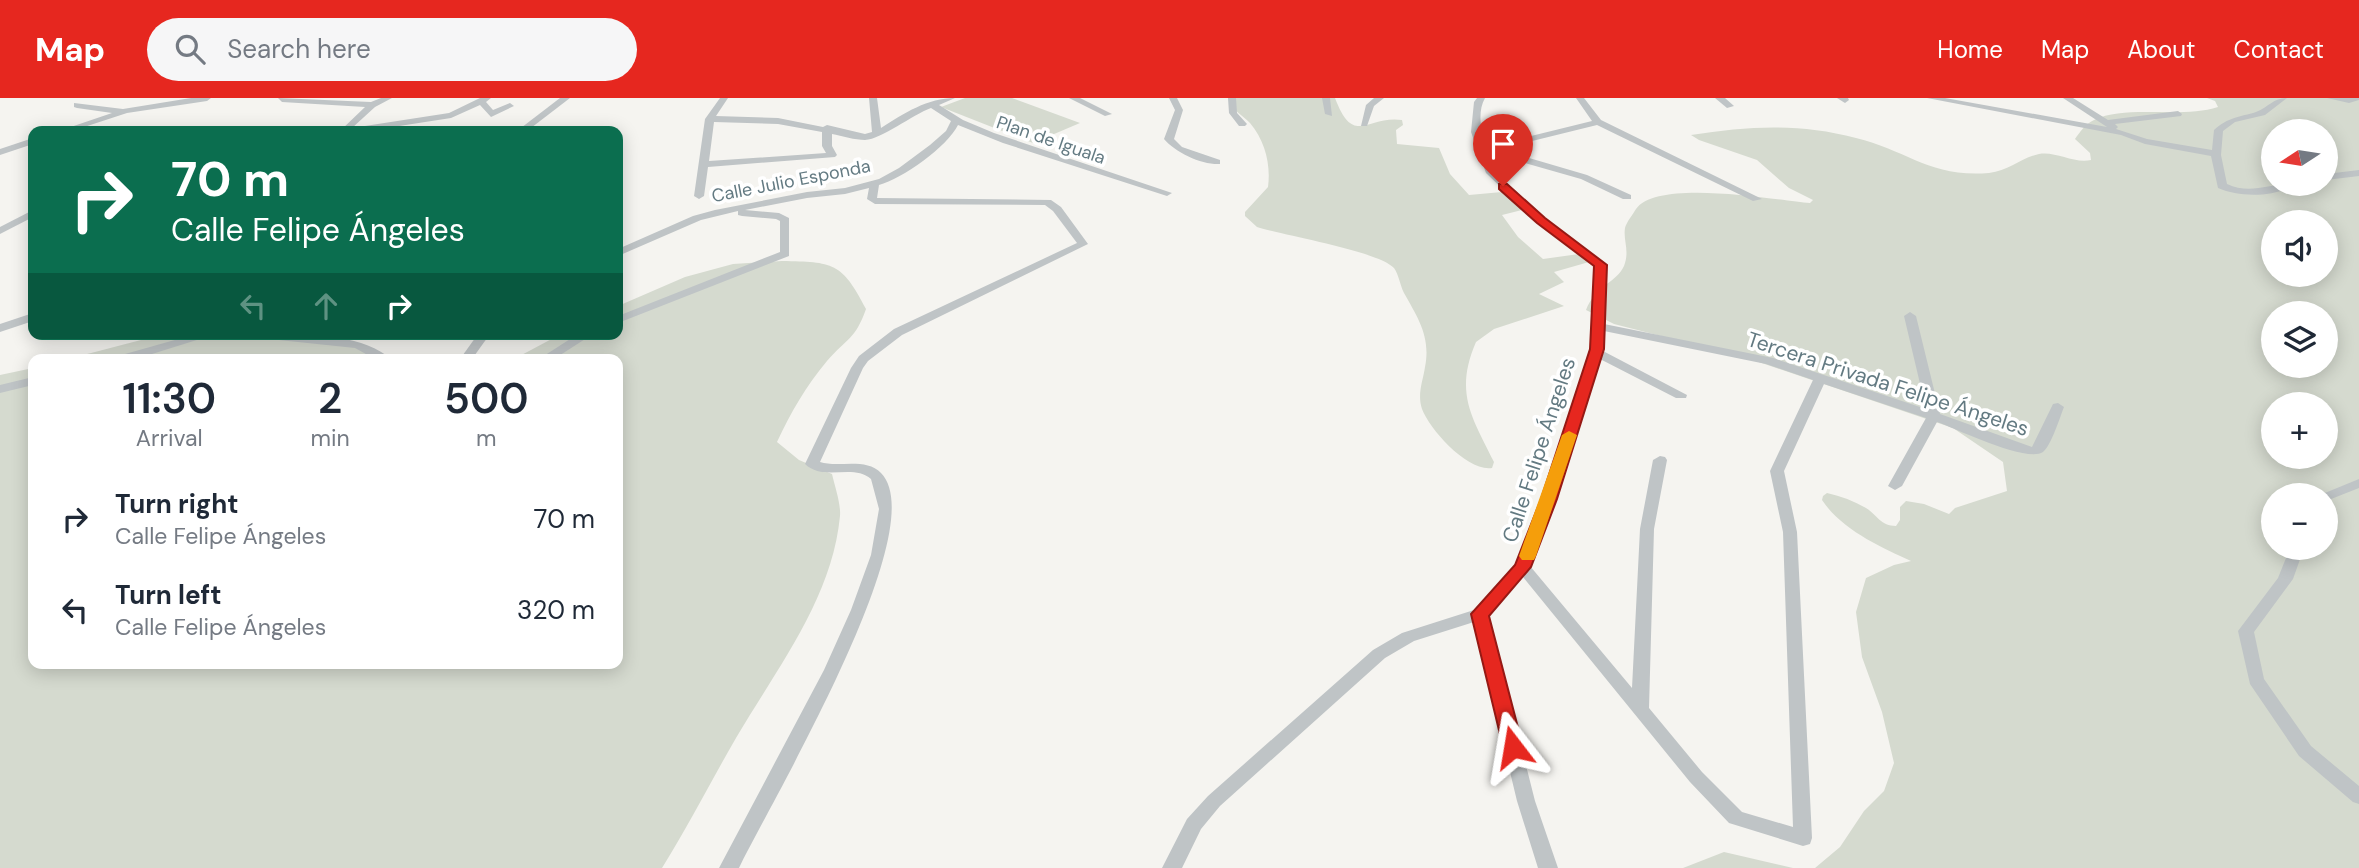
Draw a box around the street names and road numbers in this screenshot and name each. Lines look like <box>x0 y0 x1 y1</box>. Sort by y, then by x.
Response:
street label: Plan de Iguala <box>993 110 1109 170</box>
street label: Calle Julio Esponda <box>709 154 873 208</box>
street label: Tercera Privada Felipe Ángeles <box>1744 325 2032 443</box>
street label: Calle Felipe Ángeles <box>1496 354 1582 546</box>

